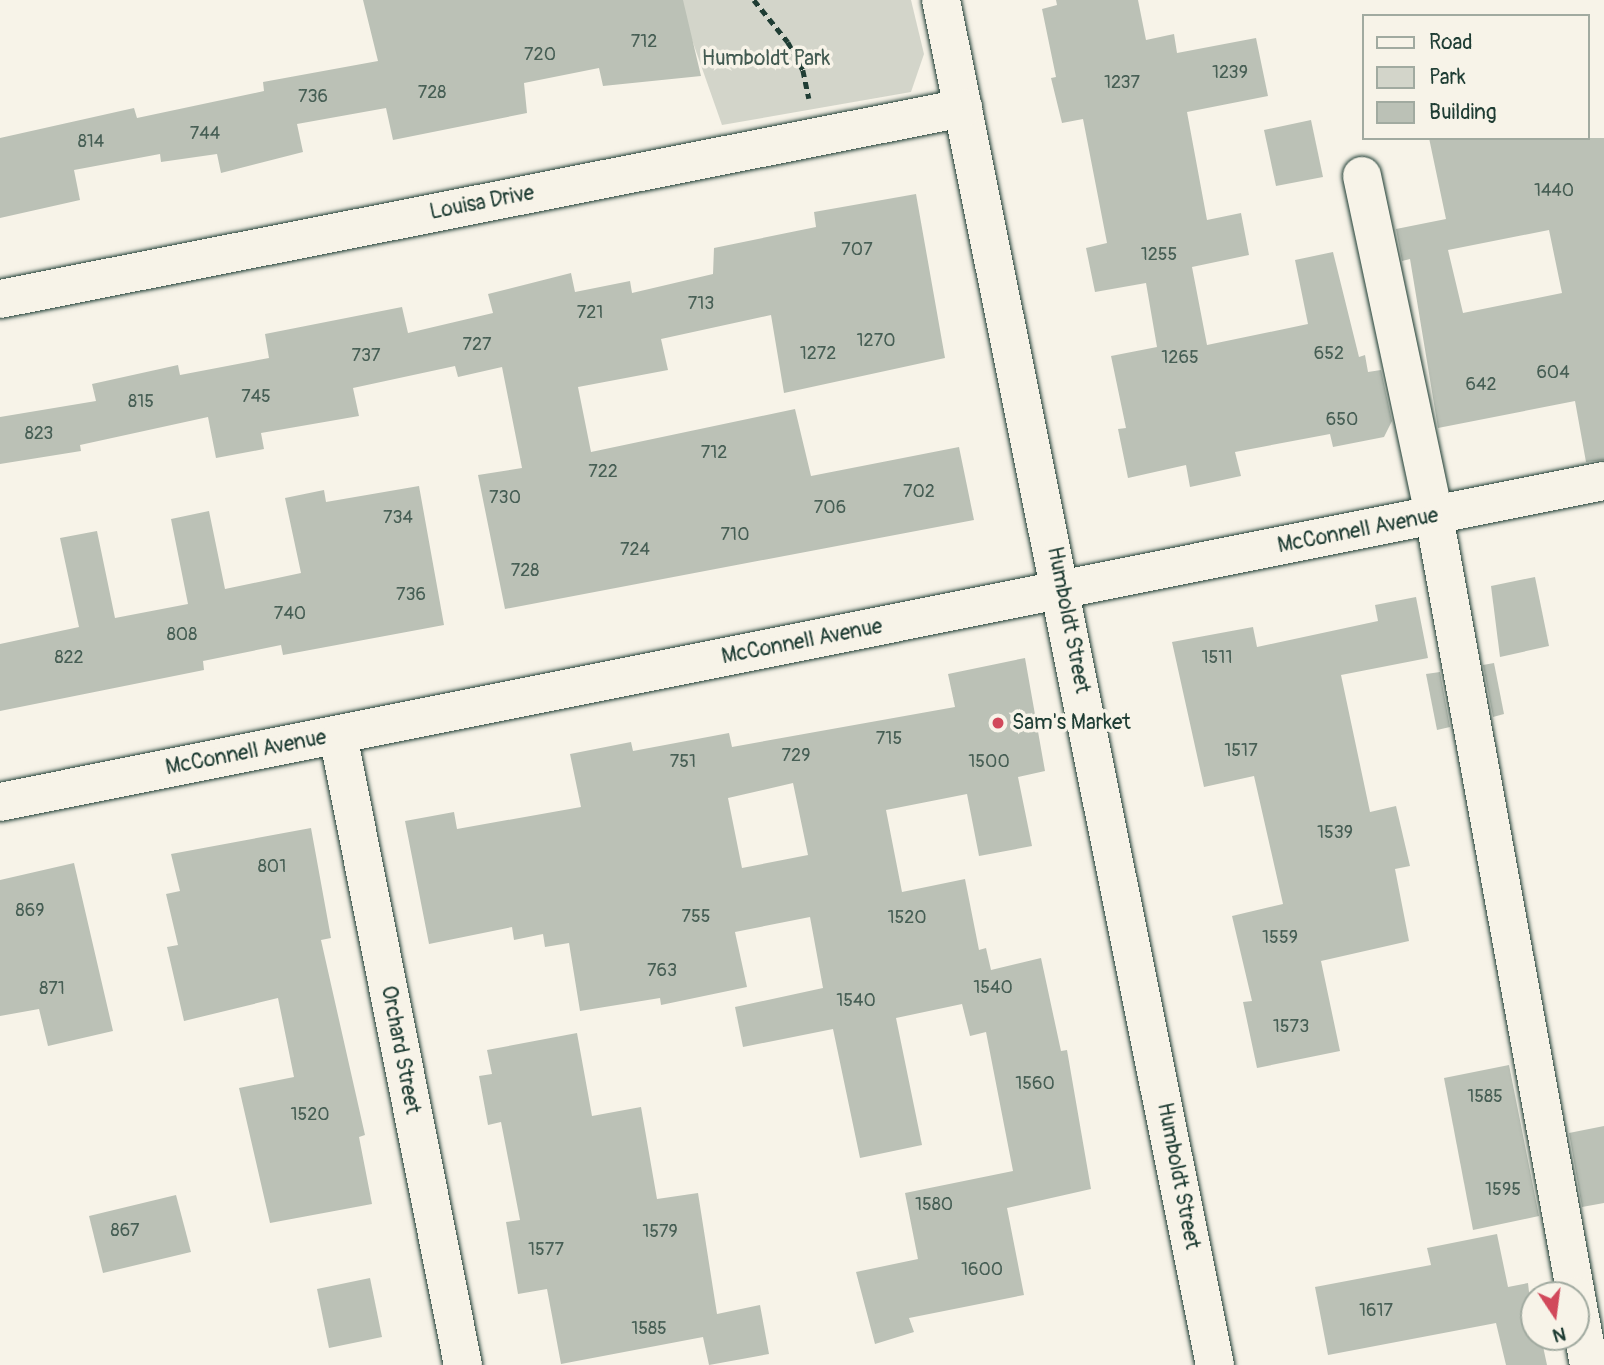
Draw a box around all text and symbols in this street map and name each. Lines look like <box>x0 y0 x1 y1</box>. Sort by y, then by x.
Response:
legend <box>1362 14 1590 140</box>
text: Road <box>1429 29 1473 56</box>
house number: 712 <box>631 31 657 53</box>
house number: 720 <box>524 44 556 66</box>
park label: Humboldt Park <box>702 46 830 72</box>
house number: 1239 <box>1212 62 1248 84</box>
text: Park <box>1429 64 1466 91</box>
house number: 1237 <box>1104 72 1140 94</box>
house number: 728 <box>418 82 446 104</box>
house number: 736 <box>298 86 328 108</box>
text: Building <box>1429 99 1496 126</box>
house number: 744 <box>190 123 220 145</box>
house number: 814 <box>78 131 104 153</box>
house number: 1440 <box>1534 180 1574 202</box>
street label: Louisa Drive <box>428 181 536 225</box>
house number: 707 <box>841 239 873 261</box>
house number: 1255 <box>1141 244 1177 266</box>
house number: 713 <box>688 293 714 315</box>
house number: 721 <box>577 302 603 324</box>
house number: 1270 <box>857 330 895 352</box>
house number: 727 <box>462 334 492 356</box>
house number: 1272 <box>800 343 836 365</box>
house number: 652 <box>1314 343 1344 365</box>
house number: 737 <box>351 345 381 367</box>
house number: 1265 <box>1161 347 1199 369</box>
house number: 604 <box>1536 362 1570 384</box>
house number: 642 <box>1466 374 1496 396</box>
house number: 745 <box>241 386 271 408</box>
house number: 815 <box>128 391 154 413</box>
house number: 650 <box>1326 409 1358 431</box>
house number: 823 <box>25 423 53 445</box>
house number: 712 <box>701 442 727 464</box>
house number: 722 <box>588 461 618 483</box>
house number: 702 <box>903 481 935 503</box>
house number: 730 <box>489 487 521 509</box>
house number: 706 <box>814 497 846 519</box>
street label: McConnell Avenue <box>1276 503 1440 559</box>
house number: 734 <box>383 507 413 529</box>
house number: 710 <box>721 524 749 546</box>
house number: 724 <box>620 539 650 561</box>
street label: Humboldt Street <box>1041 545 1095 695</box>
house number: 728 <box>511 560 539 582</box>
house number: 736 <box>396 584 426 606</box>
house number: 740 <box>274 603 306 625</box>
street label: McConnell Avenue <box>720 614 884 670</box>
house number: 808 <box>167 624 197 646</box>
house number: 822 <box>54 647 84 669</box>
house number: 1511 <box>1202 647 1232 669</box>
place label: Sam's Market <box>1012 710 1131 736</box>
marker: Sam's Market <box>990 715 1006 731</box>
street label: McConnell Avenue <box>164 725 328 781</box>
house number: 715 <box>876 728 902 750</box>
house number: 1517 <box>1224 740 1258 762</box>
house number: 729 <box>782 745 810 767</box>
house number: 751 <box>670 751 696 773</box>
house number: 1500 <box>968 751 1010 773</box>
house number: 1539 <box>1317 822 1353 844</box>
house number: 801 <box>258 856 286 878</box>
house number: 869 <box>16 900 44 922</box>
house number: 755 <box>681 906 711 928</box>
house number: 1520 <box>887 907 927 929</box>
house number: 1559 <box>1262 927 1298 949</box>
house number: 763 <box>647 960 677 982</box>
house number: 1540 <box>973 977 1013 999</box>
house number: 871 <box>39 978 65 1000</box>
street label: Orchard Street <box>375 984 425 1116</box>
house number: 1540 <box>836 990 876 1012</box>
house number: 1573 <box>1273 1016 1309 1038</box>
house number: 1560 <box>1015 1073 1055 1095</box>
house number: 1585 <box>1467 1086 1503 1108</box>
street label: Humboldt Street <box>1151 1101 1205 1251</box>
house number: 1520 <box>290 1104 330 1126</box>
house number: 1595 <box>1485 1179 1521 1201</box>
house number: 1580 <box>915 1194 953 1216</box>
house number: 867 <box>111 1220 139 1242</box>
house number: 1579 <box>642 1221 678 1243</box>
house number: 1577 <box>528 1239 564 1261</box>
house number: 1600 <box>961 1259 1003 1281</box>
north arrow <box>1520 1281 1590 1351</box>
house number: 1617 <box>1359 1300 1393 1322</box>
house number: 1585 <box>631 1318 667 1340</box>
text: N <box>1550 1321 1568 1348</box>

